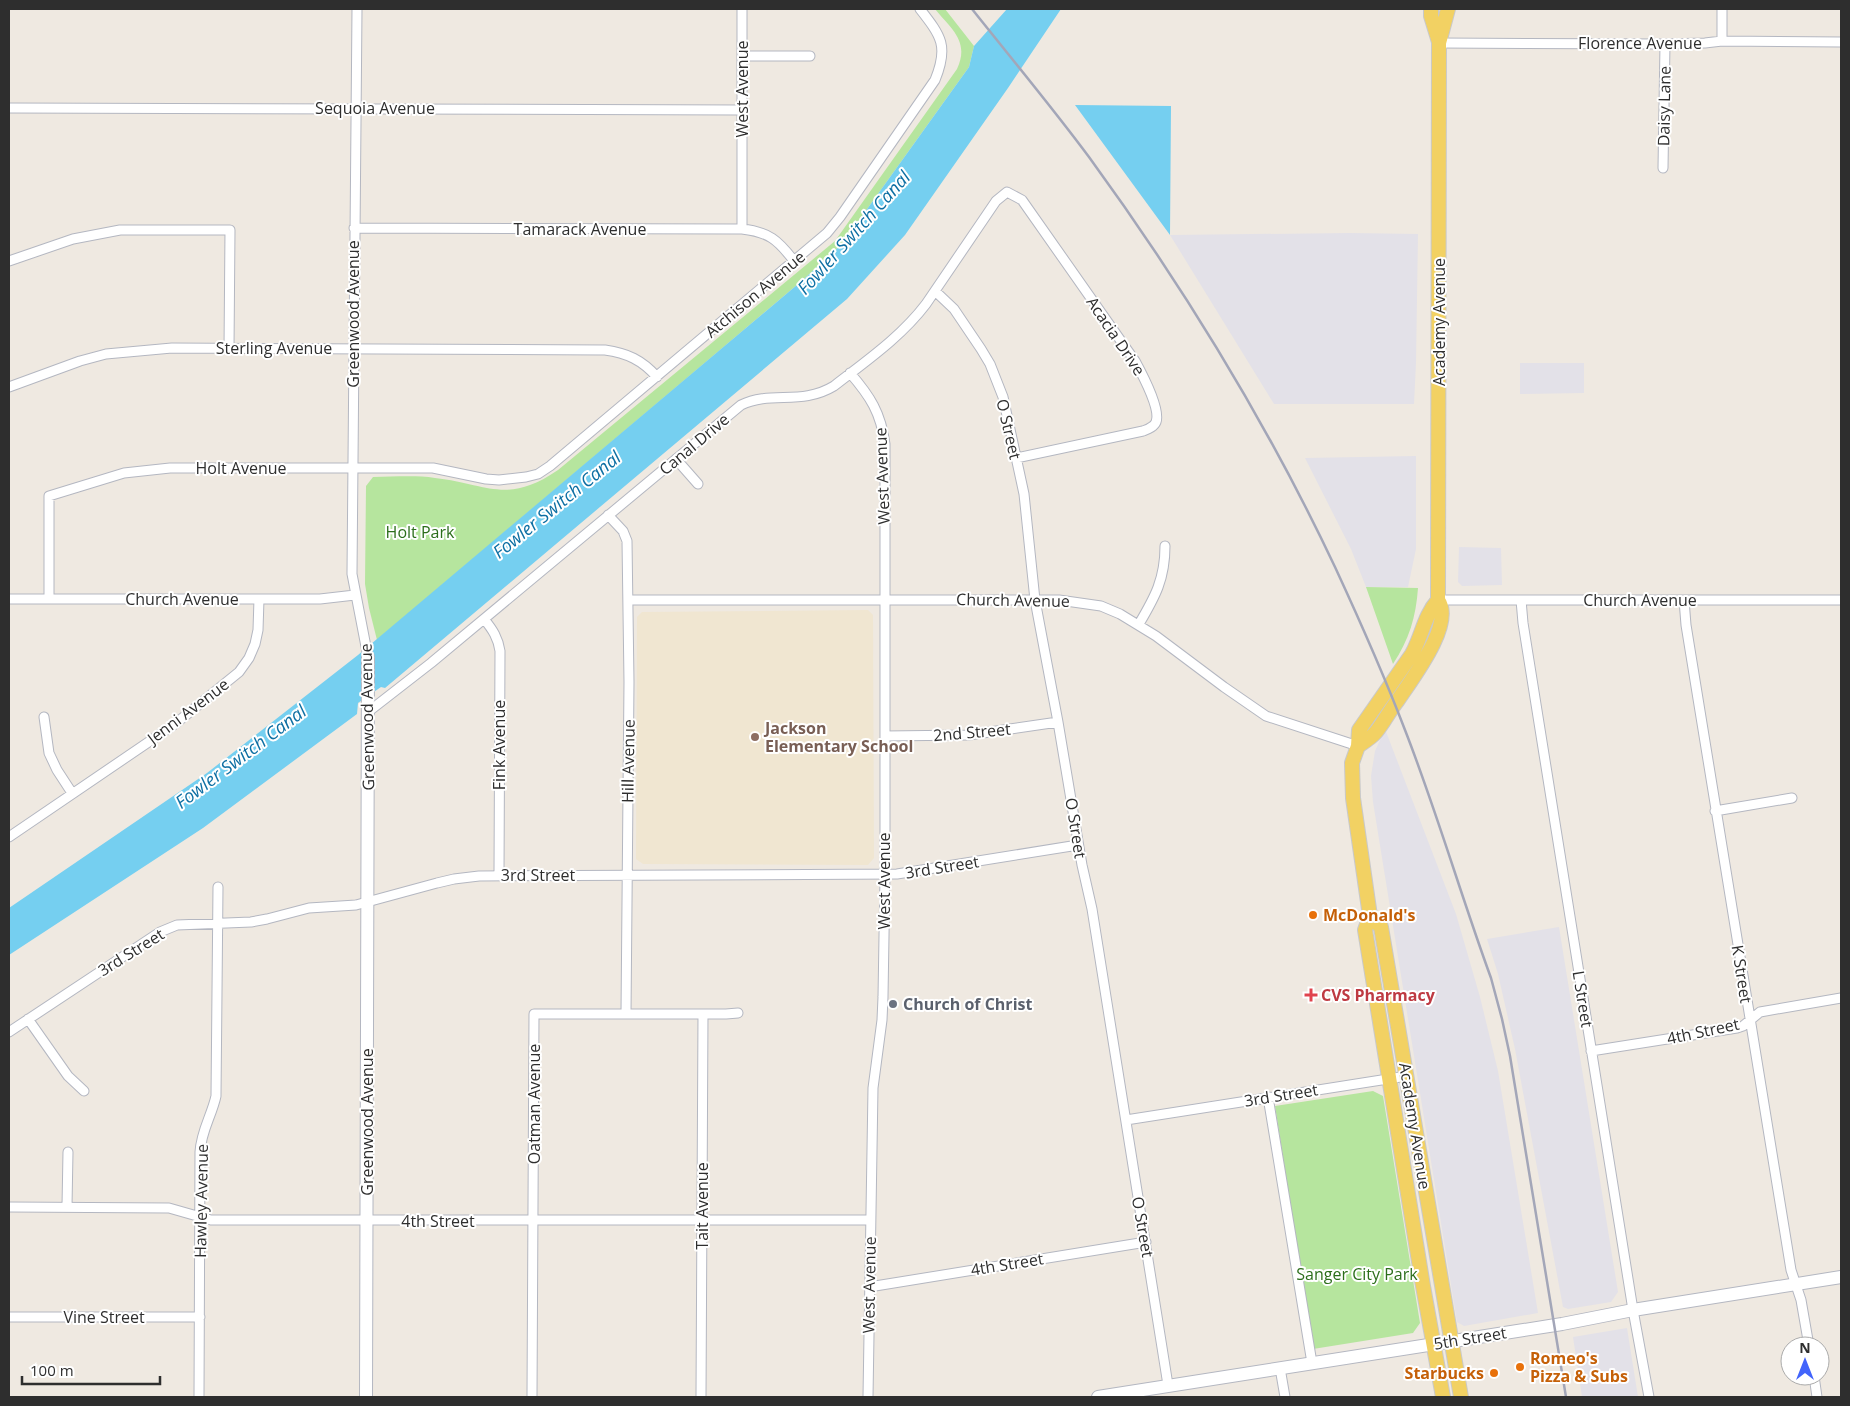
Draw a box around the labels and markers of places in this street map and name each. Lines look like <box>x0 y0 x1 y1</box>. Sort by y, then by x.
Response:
place label: Jackson Elementary School <box>763 717 913 757</box>
marker: Jackson Elementary School <box>749 731 761 743</box>
place label: McDonald's <box>1323 904 1416 926</box>
marker: McDonald's <box>1307 909 1319 921</box>
place label: CVS Pharmacy <box>1321 984 1436 1006</box>
marker: CVS Pharmacy <box>1305 989 1317 1001</box>
place label: Church of Christ <box>903 993 1032 1015</box>
marker: Church of Christ <box>887 998 899 1010</box>
place label: Romeo's Pizza & Subs <box>1530 1347 1628 1387</box>
marker: Romeo's Pizza & Subs <box>1514 1361 1526 1373</box>
place label: Starbucks <box>1405 1362 1484 1384</box>
marker: Starbucks <box>1488 1367 1500 1379</box>

